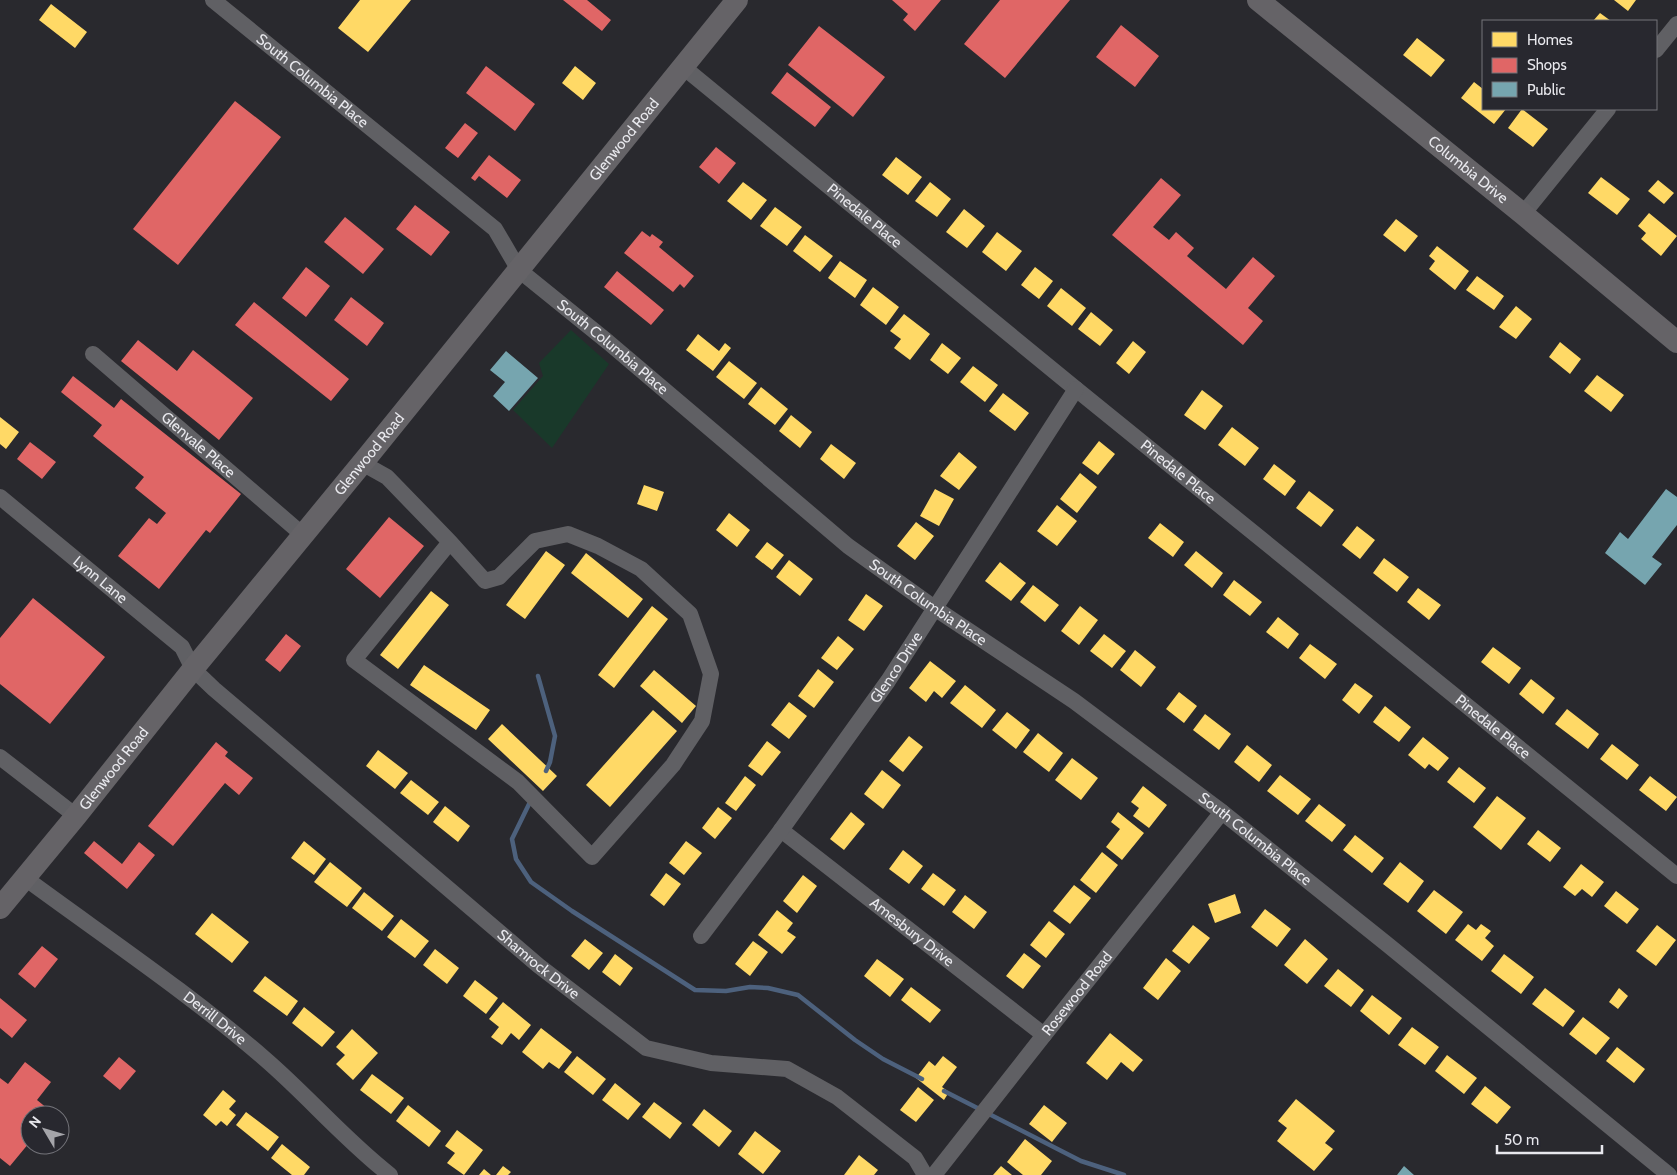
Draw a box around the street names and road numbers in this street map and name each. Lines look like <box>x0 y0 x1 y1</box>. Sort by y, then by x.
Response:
street label: South Columbia Place <box>253 30 372 132</box>
street label: Glenwood Road <box>585 95 663 184</box>
street label: Columbia Drive <box>1424 132 1512 208</box>
street label: Pinedale Place <box>823 180 906 252</box>
street label: South Columbia Place <box>554 296 672 398</box>
street label: Glenvale Place <box>158 408 239 482</box>
street label: Glenwood Road <box>330 409 408 499</box>
street label: Pinedale Place <box>1137 436 1220 508</box>
street label: Lynn Lane <box>70 552 131 607</box>
street label: South Columbia Place <box>866 555 990 649</box>
street label: Glenco Drive <box>866 628 926 707</box>
street label: Pinedale Place <box>1452 691 1534 763</box>
street label: Glenwood Road <box>75 723 152 814</box>
street label: South Columbia Place <box>1195 789 1315 889</box>
street label: Amesbury Drive <box>866 894 958 971</box>
street label: Shamrock Drive <box>494 926 583 1003</box>
street label: Rosewood Road <box>1038 948 1116 1039</box>
street label: Derrill Drive <box>180 988 250 1049</box>

